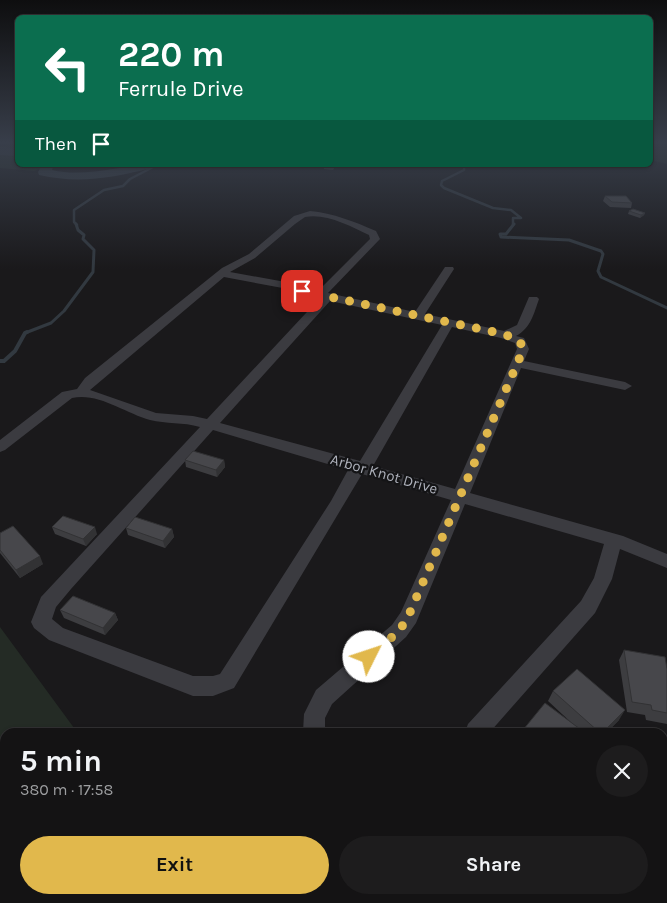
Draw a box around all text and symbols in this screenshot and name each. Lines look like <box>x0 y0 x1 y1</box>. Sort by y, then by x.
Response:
text: 220 m <box>118 34 225 75</box>
icon: left <box>35 35 100 100</box>
text: Ferrule Drive <box>118 76 244 102</box>
icon: arrive <box>87 130 115 158</box>
text: Then <box>35 133 77 155</box>
pin <box>281 270 323 312</box>
icon: arrive <box>288 277 316 305</box>
street label: Arbor Knot Drive <box>328 450 440 498</box>
position arrow <box>342 630 394 682</box>
text: 5 min <box>20 743 102 779</box>
button: close <box>596 745 648 797</box>
text: 380 m · 17:58 <box>20 780 113 799</box>
button: Exit <box>20 836 329 894</box>
button: Share <box>339 836 648 894</box>

